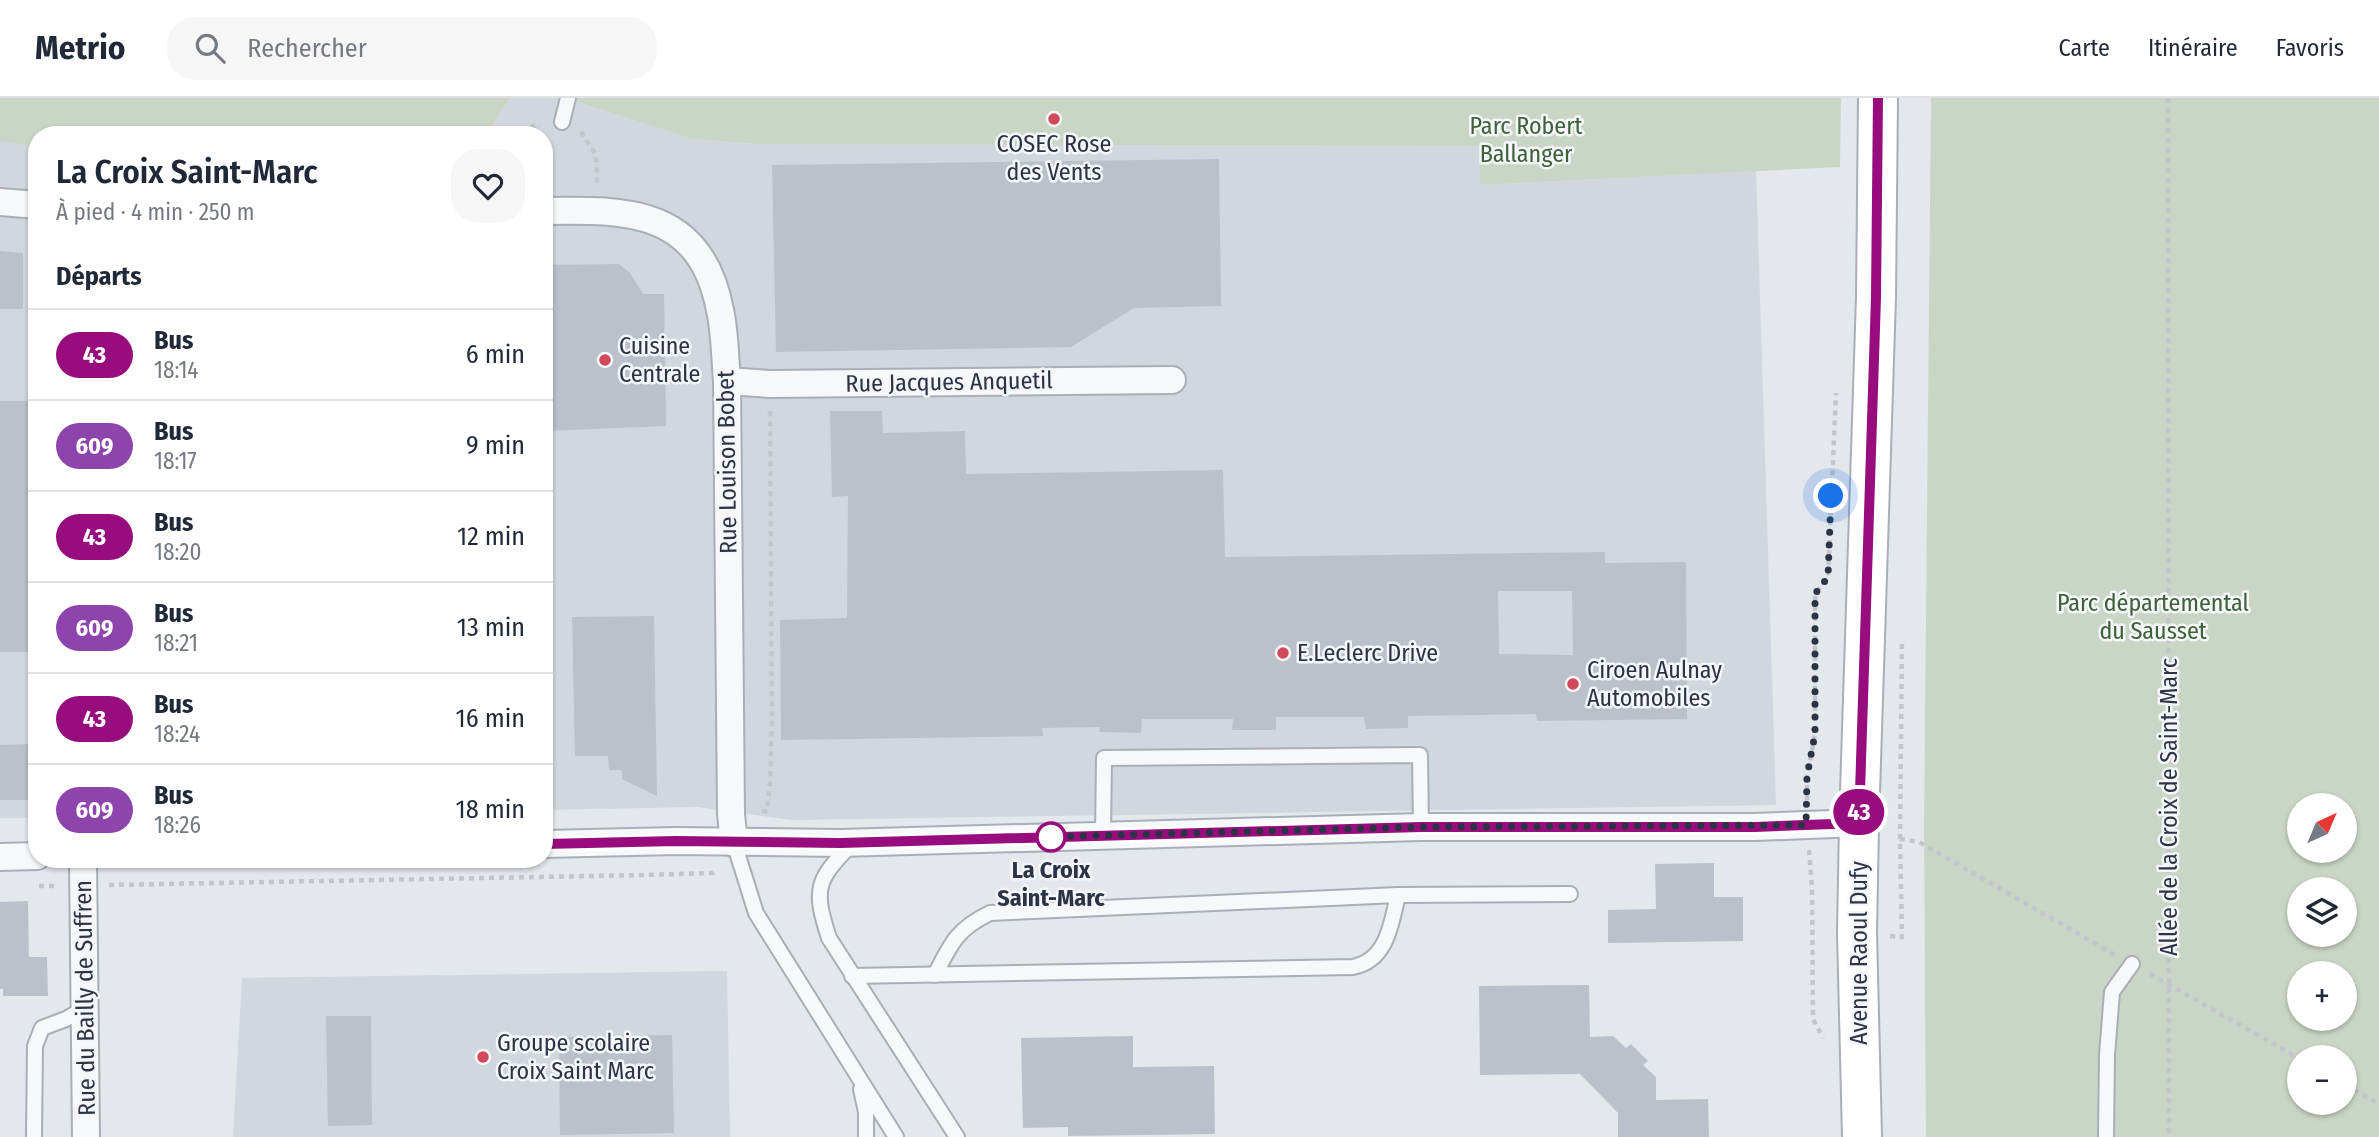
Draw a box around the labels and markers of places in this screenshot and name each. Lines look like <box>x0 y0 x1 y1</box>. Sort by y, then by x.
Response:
marker: COSEC Rose des Vents <box>1046 111 1062 127</box>
place label: COSEC Rose des Vents <box>997 130 1111 186</box>
place label: Cuisine Centrale <box>619 332 700 388</box>
marker: Cuisine Centrale <box>597 352 613 368</box>
place label: E.Leclerc Drive <box>1297 639 1438 667</box>
marker: E.Leclerc Drive <box>1275 645 1291 661</box>
place label: Ciroen Aulnay Automobiles <box>1587 656 1722 712</box>
marker: Ciroen Aulnay Automobiles <box>1565 676 1581 692</box>
marker: La Croix Saint-Marc <box>1036 822 1066 852</box>
place label: La Croix Saint-Marc <box>997 856 1105 912</box>
place label: Groupe scolaire Croix Saint Marc <box>497 1029 654 1085</box>
marker: Groupe scolaire Croix Saint Marc <box>475 1049 491 1065</box>

